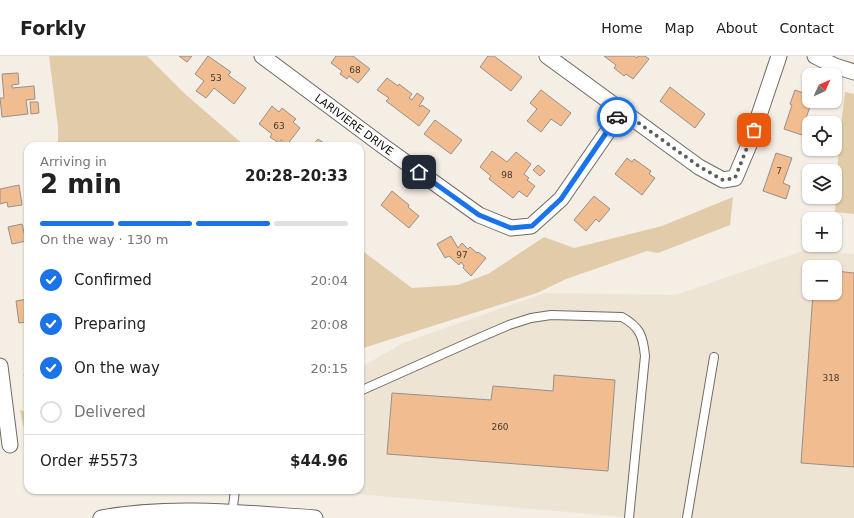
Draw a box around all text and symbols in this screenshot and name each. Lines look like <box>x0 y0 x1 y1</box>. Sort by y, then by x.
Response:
text: Forkly <box>20 17 86 39</box>
text: Home <box>601 20 643 36</box>
text: Map <box>665 20 694 36</box>
text: About <box>716 20 758 36</box>
text: Contact <box>780 20 834 36</box>
house number: 68 <box>349 65 361 75</box>
north arrow <box>802 68 842 108</box>
map controls <box>802 68 842 300</box>
house number: 53 <box>210 73 222 83</box>
street label: LARIVIERE DRIVE <box>312 91 396 158</box>
courier <box>597 97 637 137</box>
icon: car <box>606 106 628 128</box>
pin <box>737 113 771 147</box>
button: locate <box>802 116 842 156</box>
icon: bag <box>743 119 765 141</box>
house number: 63 <box>273 121 285 131</box>
text: Arriving in <box>40 154 107 169</box>
pin <box>402 155 436 189</box>
icon: home <box>408 161 430 183</box>
button: layers <box>802 164 842 204</box>
house number: 7 <box>776 166 782 176</box>
text: 20:28–20:33 <box>245 167 348 185</box>
text: 2 min <box>40 169 122 199</box>
house number: 98 <box>501 170 513 180</box>
button: + <box>802 212 842 252</box>
text: On the way · 130 m <box>40 232 168 247</box>
house number: 97 <box>456 250 468 260</box>
button: − <box>802 260 842 300</box>
icon: check <box>40 269 62 291</box>
text: Confirmed <box>74 271 152 289</box>
text: 20:04 <box>311 273 348 288</box>
icon: check <box>40 313 62 335</box>
text: Preparing <box>74 315 146 333</box>
text: 20:08 <box>311 317 348 332</box>
icon: check <box>40 357 62 379</box>
text: On the way <box>74 359 160 377</box>
text: 20:15 <box>311 361 348 376</box>
house number: 318 <box>822 373 840 383</box>
text: Delivered <box>74 403 146 421</box>
house number: 260 <box>491 422 509 432</box>
text: Order #5573 <box>40 452 138 470</box>
text: $44.96 <box>290 452 348 470</box>

